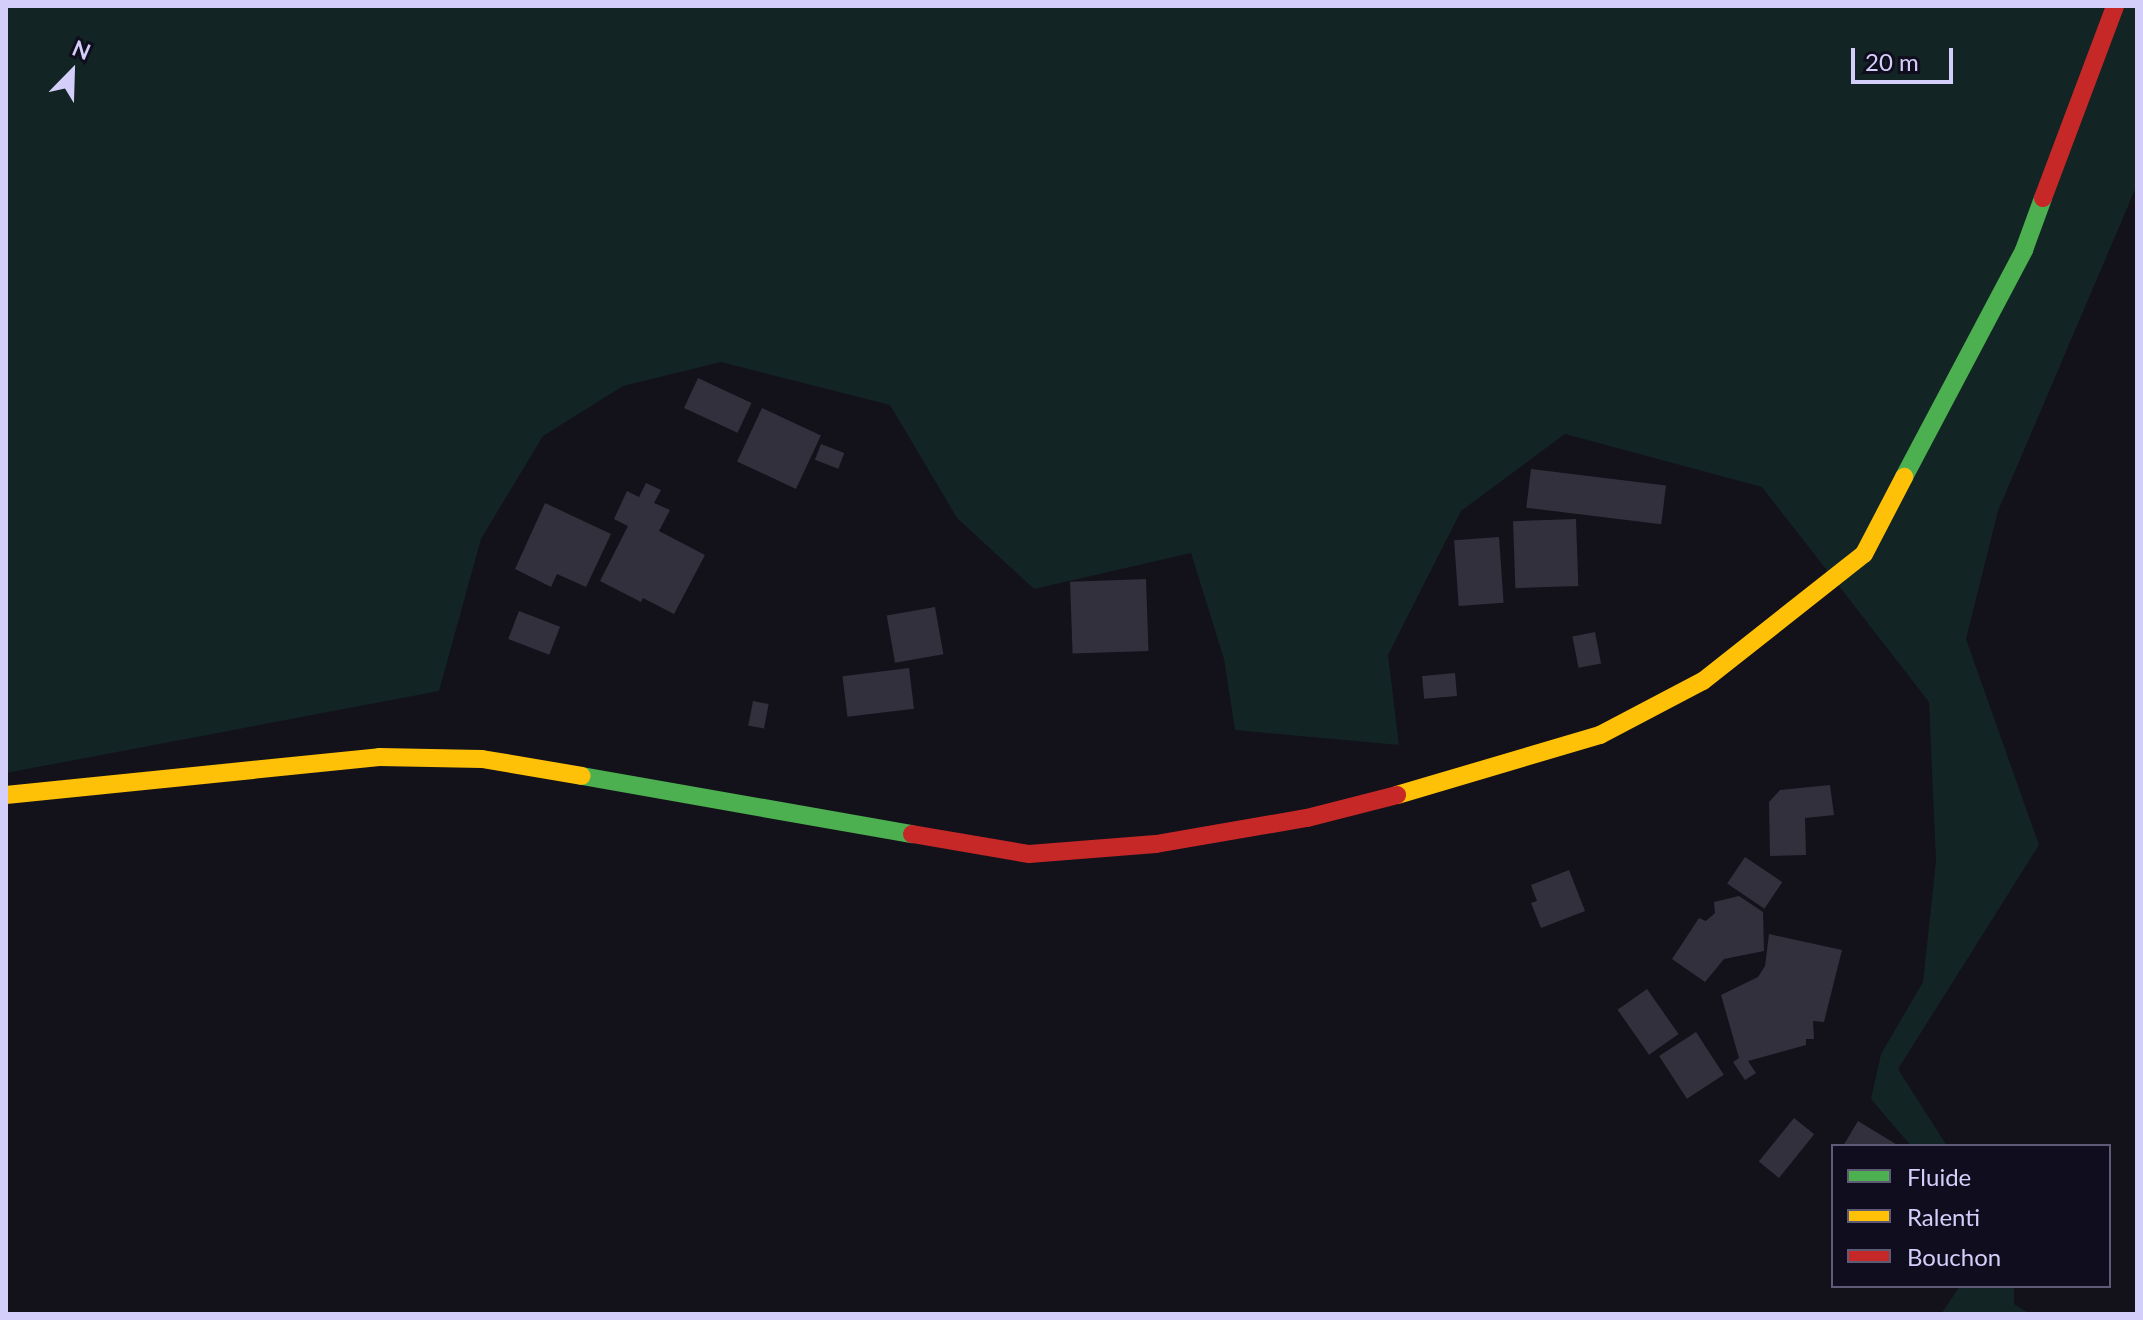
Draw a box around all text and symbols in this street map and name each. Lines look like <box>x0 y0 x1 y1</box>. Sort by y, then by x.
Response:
north arrow <box>32 32 112 112</box>
scale bar <box>1855 32 1957 82</box>
text: N <box>68 34 95 65</box>
text: 20 m <box>1865 47 1919 76</box>
legend <box>1831 1144 2111 1288</box>
text: Fluide <box>1907 1162 1971 1191</box>
text: Ralenti <box>1907 1202 1980 1231</box>
text: Bouchon <box>1907 1242 2001 1271</box>

